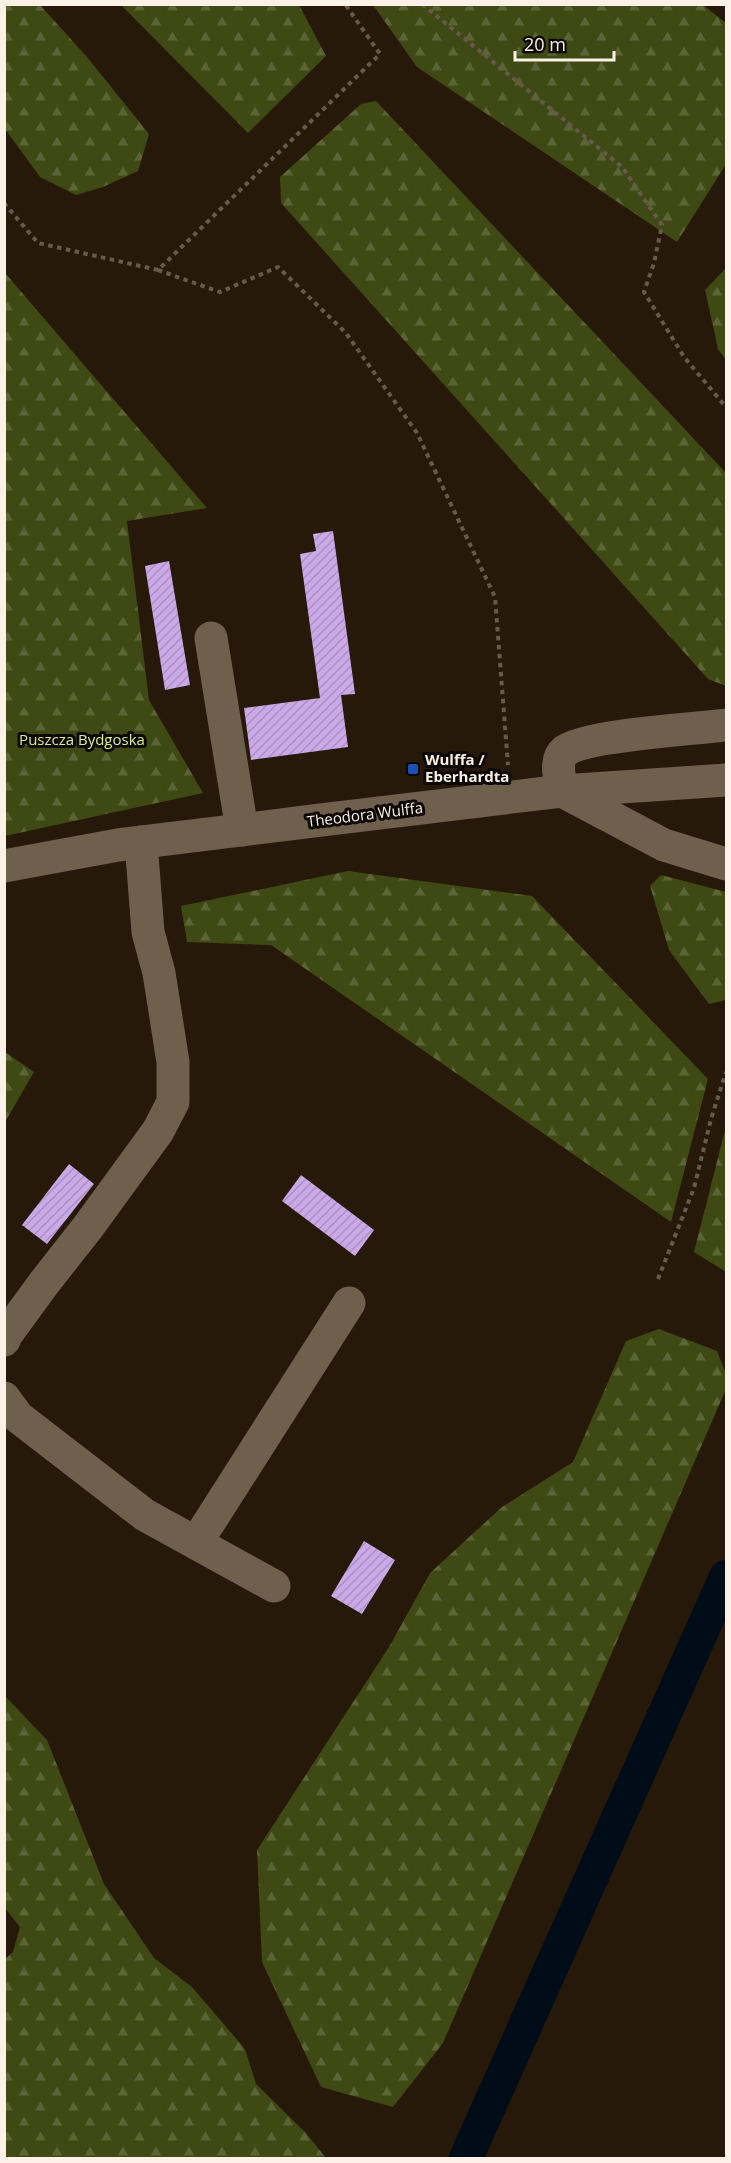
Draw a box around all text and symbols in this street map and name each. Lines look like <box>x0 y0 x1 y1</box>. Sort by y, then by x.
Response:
scale bar <box>515 24 614 62</box>
text: 20 m <box>524 32 566 56</box>
park label: Puszcza Bydgoska <box>19 729 145 749</box>
place label: Wulffa / Eberhardta <box>425 749 509 786</box>
marker: Wulffa / Eberhardta <box>406 762 420 776</box>
street label: Theodora Wulffa <box>306 797 424 831</box>

